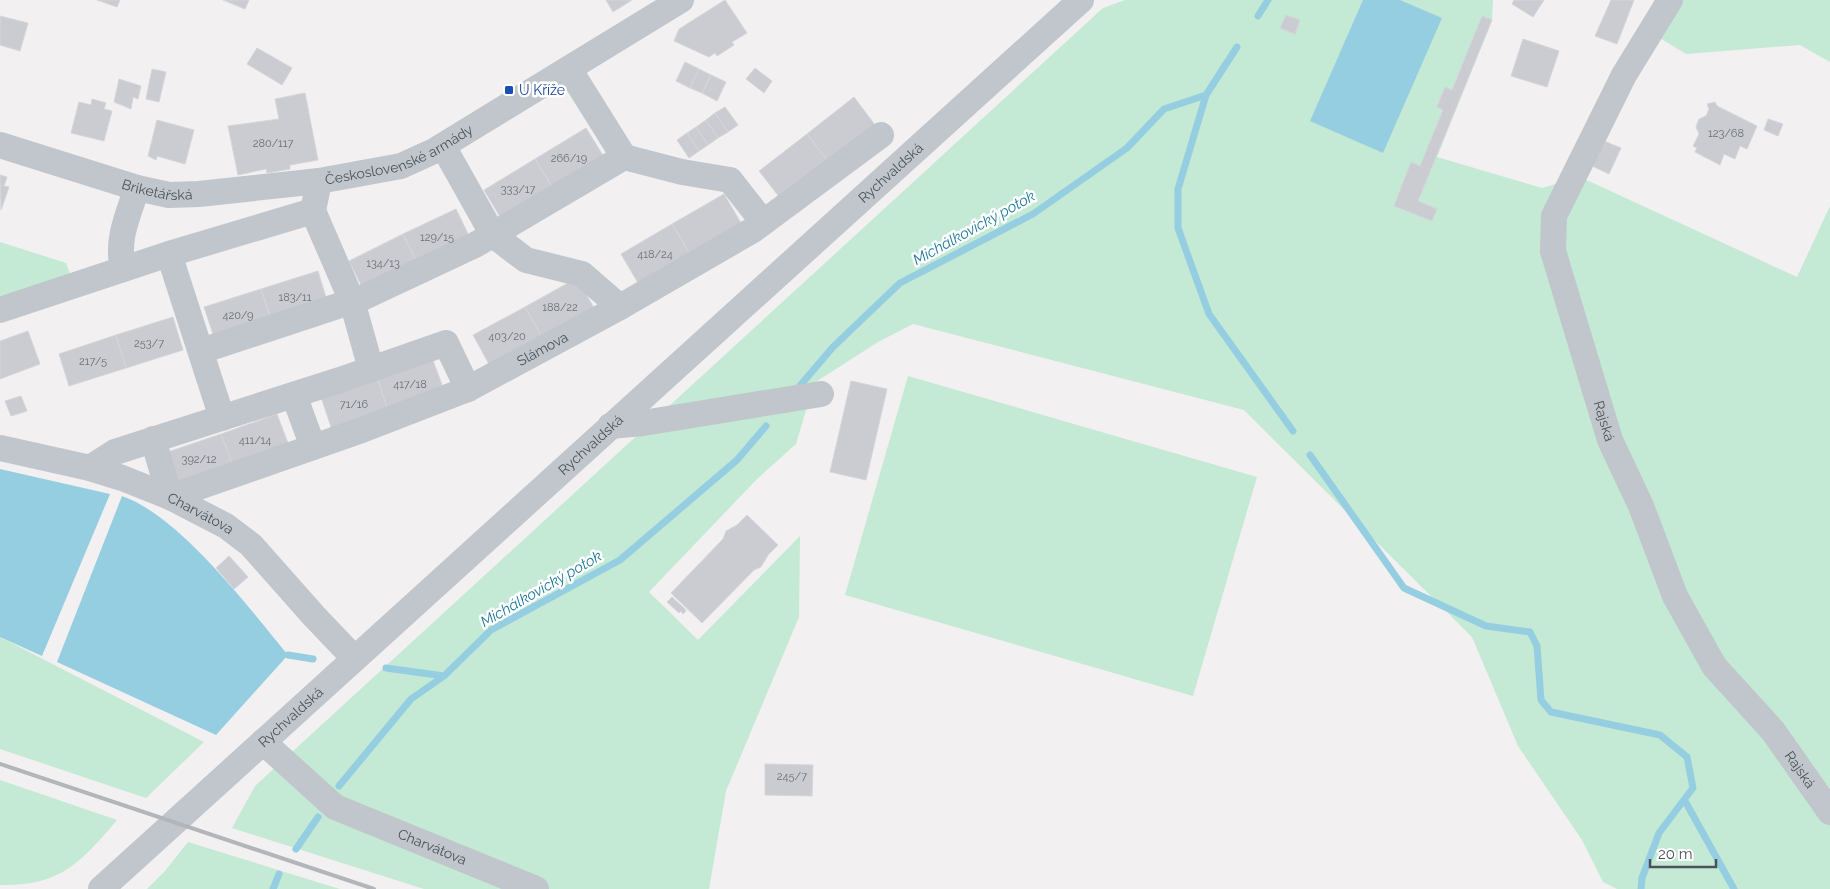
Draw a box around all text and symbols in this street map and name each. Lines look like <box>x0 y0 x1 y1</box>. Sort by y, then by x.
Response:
place label: U Kříže <box>519 82 565 98</box>
marker: U Kříže <box>503 84 515 96</box>
street label: Československé armády <box>323 121 476 188</box>
house number: 123/68 <box>1708 127 1744 140</box>
house number: 280/117 <box>253 137 293 150</box>
street label: Rychvaldská <box>855 139 926 206</box>
house number: 266/19 <box>551 152 587 165</box>
street label: Briketářská <box>120 176 193 203</box>
house number: 333/17 <box>501 183 535 196</box>
water label: Michálkovický potok <box>910 187 1038 269</box>
house number: 129/15 <box>420 231 454 244</box>
house number: 418/24 <box>637 248 673 261</box>
house number: 134/13 <box>366 257 400 270</box>
house number: 183/11 <box>279 291 312 304</box>
house number: 188/22 <box>542 301 578 314</box>
house number: 420/9 <box>222 309 254 322</box>
street label: Slámova <box>514 329 571 369</box>
house number: 403/20 <box>488 330 526 343</box>
house number: 253/7 <box>134 337 164 350</box>
house number: 217/5 <box>79 355 107 368</box>
house number: 417/18 <box>393 378 427 391</box>
house number: 71/16 <box>340 398 369 411</box>
street label: Rajská <box>1591 399 1618 443</box>
street label: Rychvaldská <box>555 412 626 478</box>
house number: 411/14 <box>239 434 271 447</box>
house number: 392/12 <box>182 453 217 466</box>
street label: Charvátova <box>165 489 237 537</box>
water label: Michálkovický potok <box>477 547 605 631</box>
street label: Rychvaldská <box>255 684 326 750</box>
street label: Rajská <box>1782 748 1819 791</box>
house number: 245/7 <box>777 770 807 783</box>
street label: Charvátova <box>396 826 469 868</box>
scale bar <box>1650 836 1716 868</box>
text: 20 m <box>1658 845 1693 863</box>

